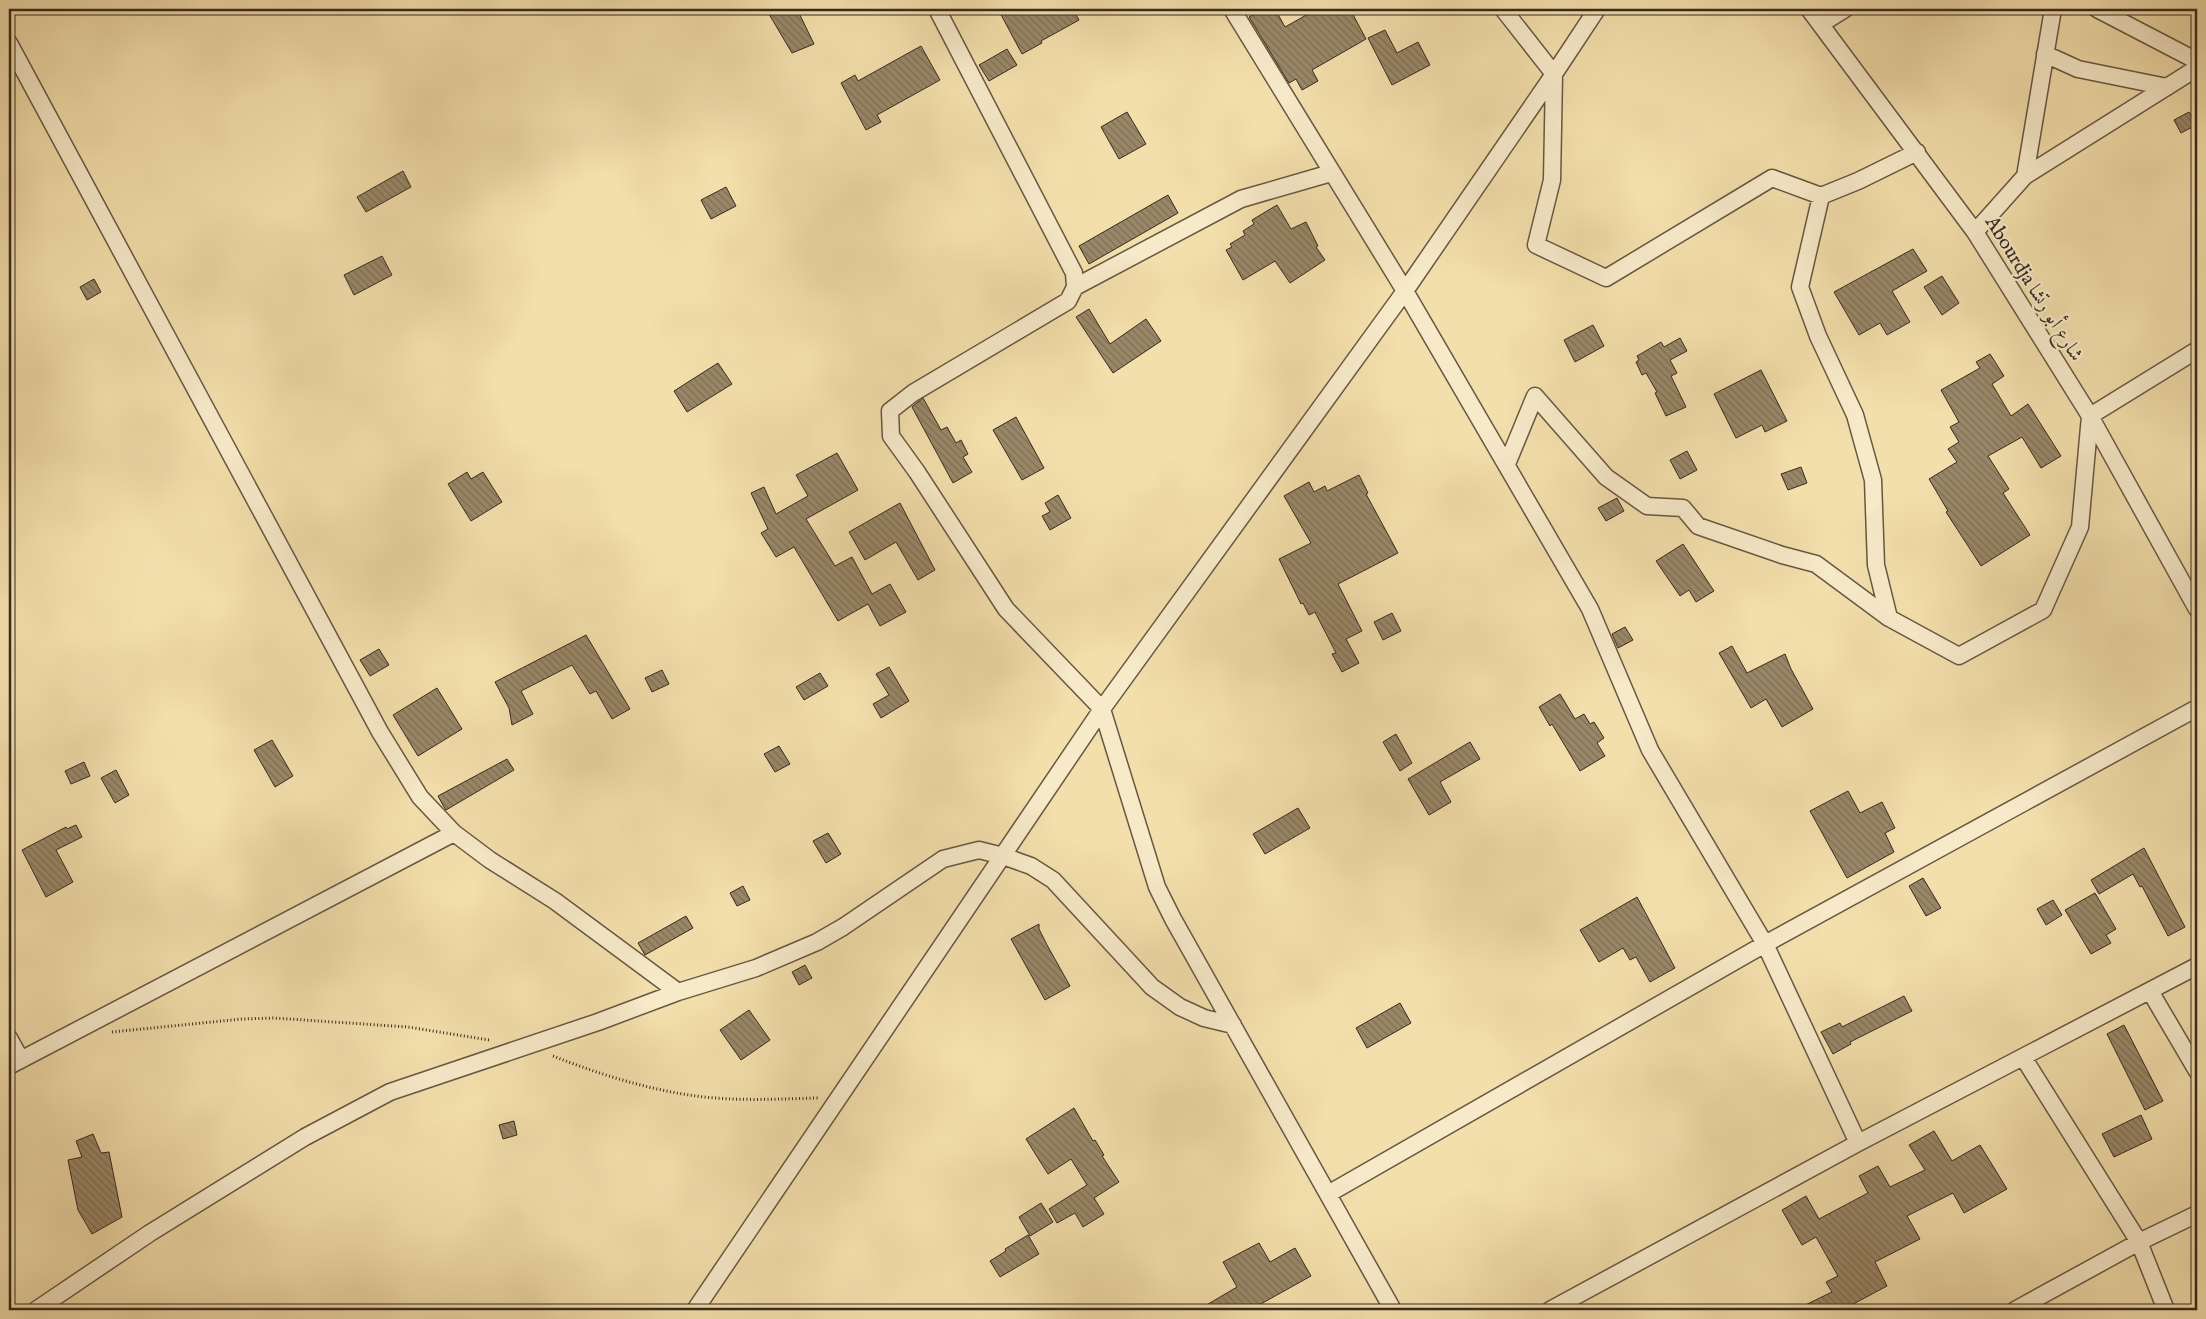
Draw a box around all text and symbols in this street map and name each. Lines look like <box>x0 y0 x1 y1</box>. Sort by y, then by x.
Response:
street label: Abourdja شارع أبو رتشا <box>1975 209 2091 368</box>

